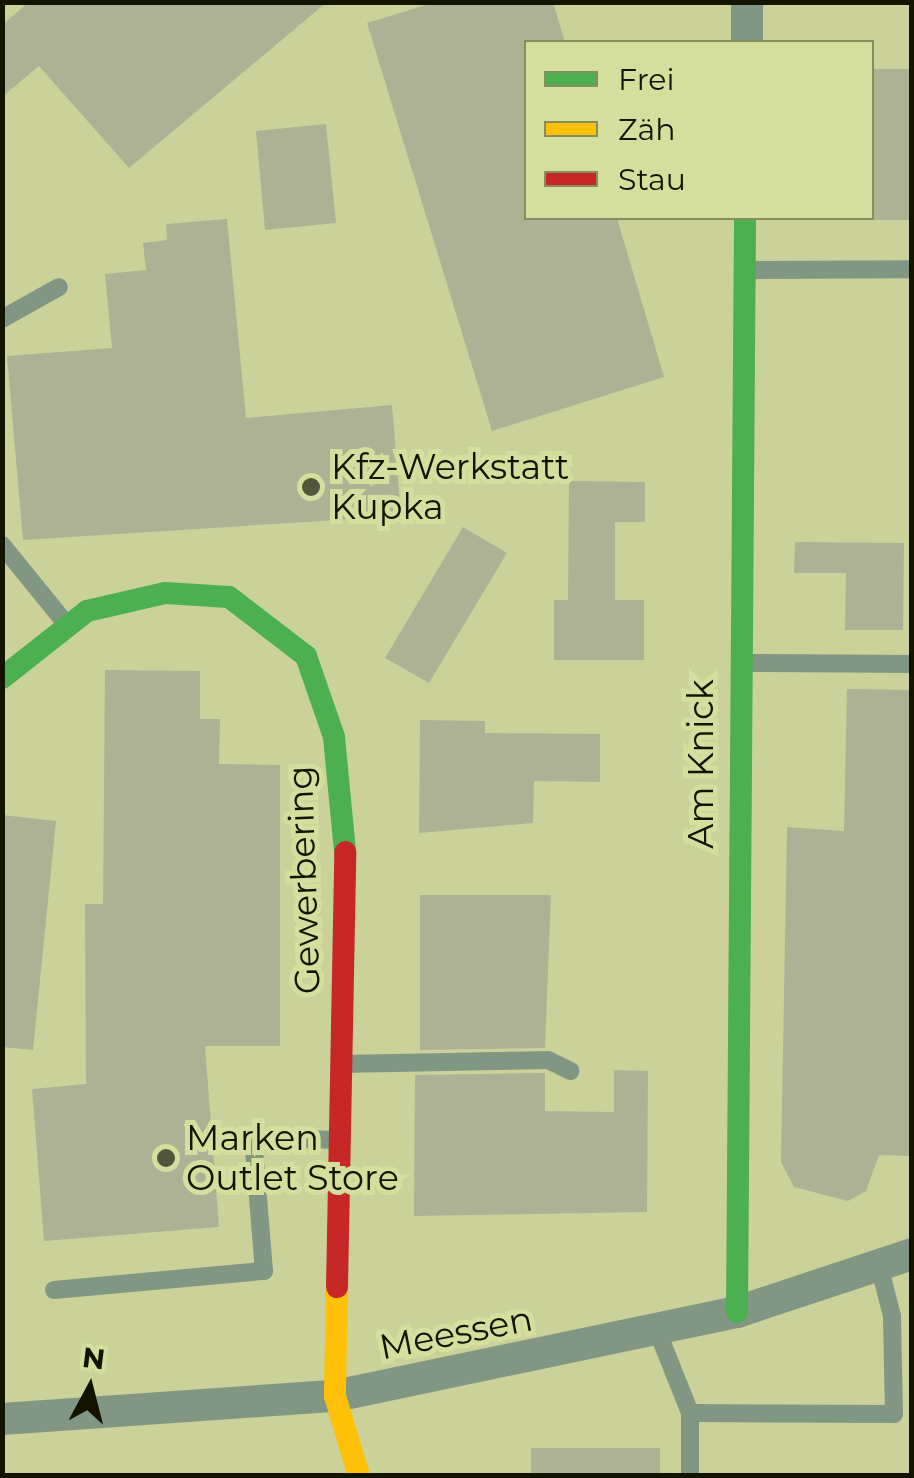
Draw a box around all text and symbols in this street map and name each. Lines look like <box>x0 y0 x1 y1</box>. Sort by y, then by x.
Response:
legend <box>524 40 874 220</box>
text: Frei <box>618 61 675 98</box>
text: Zäh <box>618 111 676 148</box>
text: Stau <box>618 161 686 198</box>
place label: Kfz-Werkstatt Kupka <box>331 446 569 528</box>
marker: Kfz-Werkstatt Kupka <box>300 476 322 498</box>
street label: Am Knick <box>680 679 722 849</box>
street label: Gewerbering <box>279 765 329 995</box>
place label: Marken Outlet Store <box>186 1117 399 1199</box>
marker: Marken Outlet Store <box>155 1147 177 1169</box>
street label: Meessen <box>376 1298 536 1368</box>
north arrow <box>40 1338 140 1438</box>
text: N <box>80 1340 107 1376</box>

